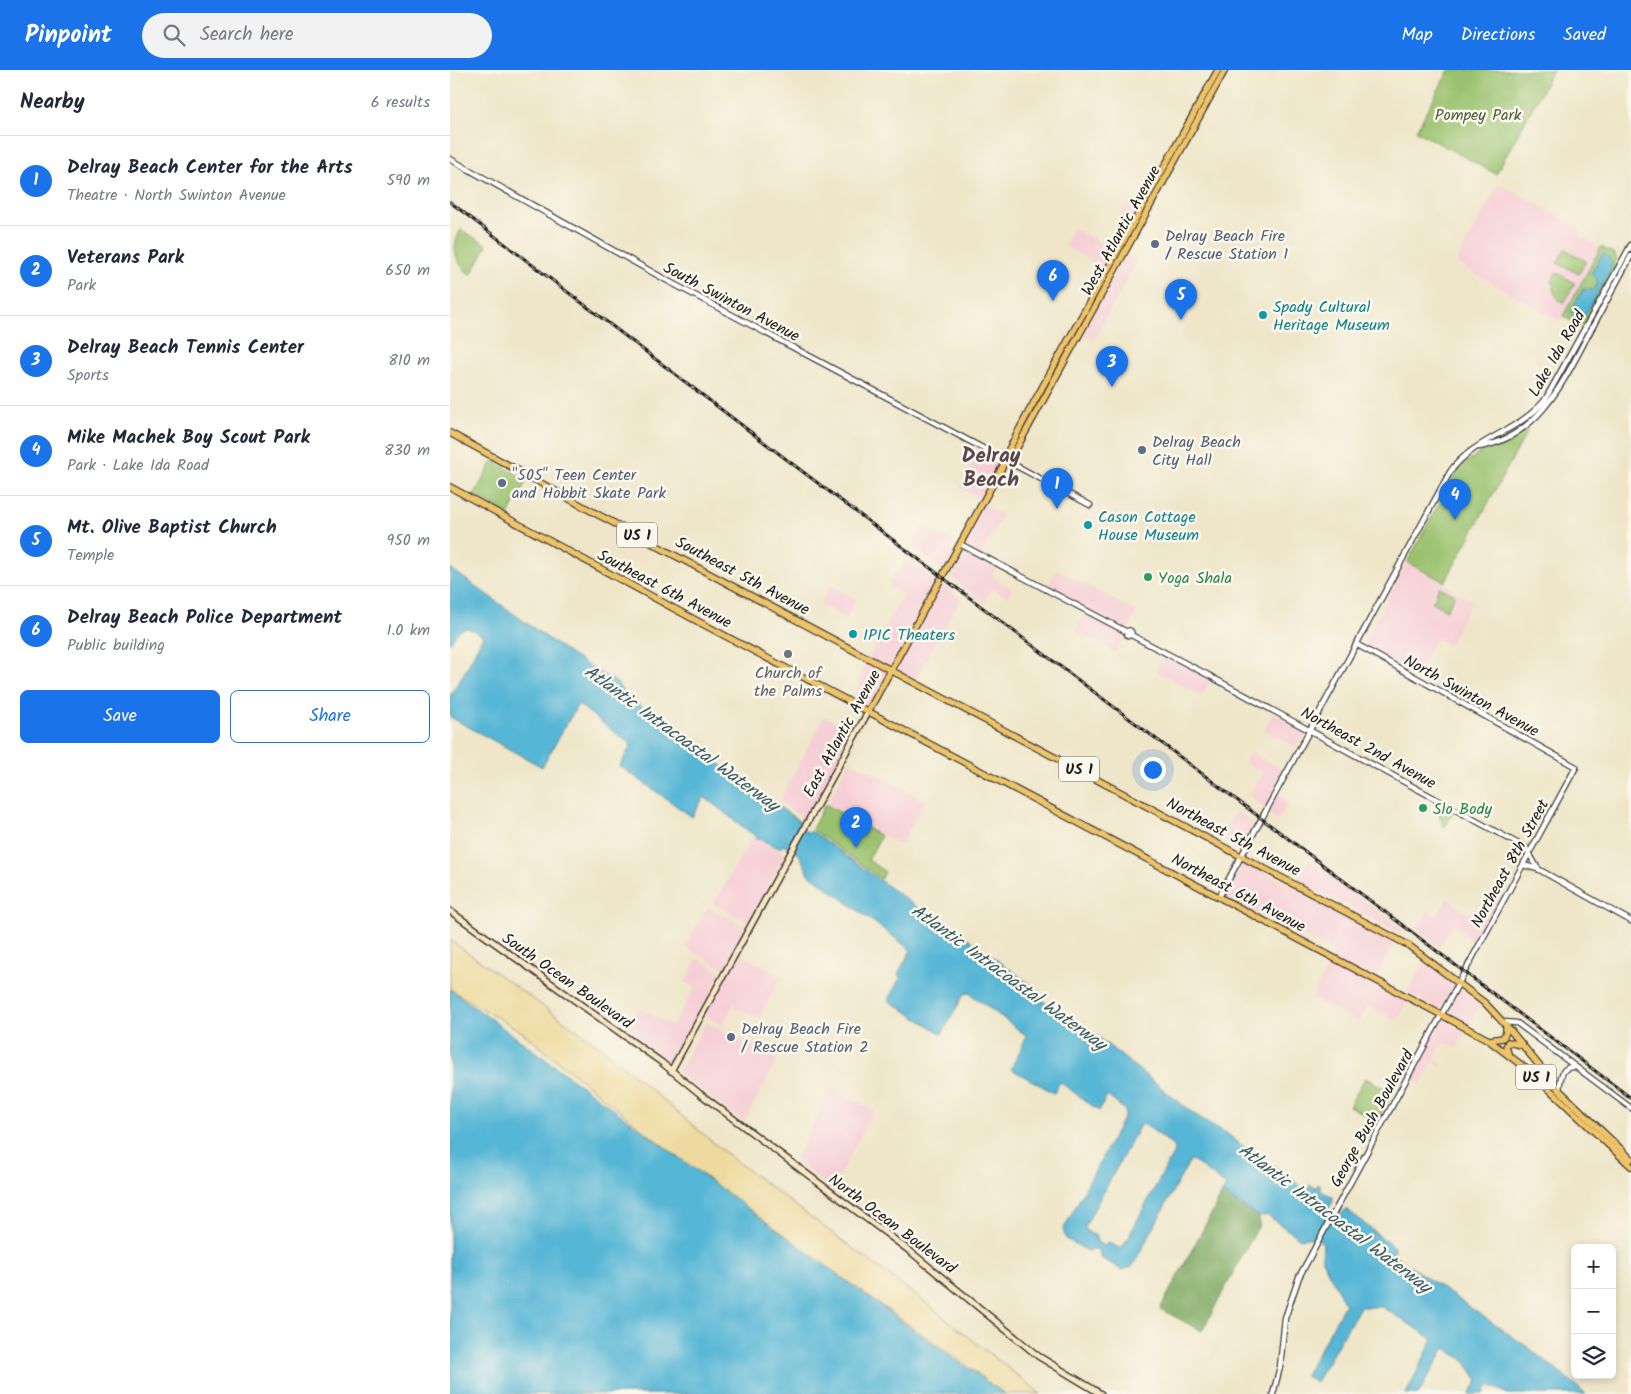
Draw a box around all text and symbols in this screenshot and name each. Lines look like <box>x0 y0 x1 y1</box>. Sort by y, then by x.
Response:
search box <box>142 13 492 58</box>
text: Pinpoint <box>25 16 112 55</box>
text: Search here <box>200 20 294 50</box>
icon: search <box>160 21 188 49</box>
text: Map <box>1401 21 1433 50</box>
text: Directions <box>1461 21 1535 50</box>
text: Saved <box>1563 21 1606 50</box>
text: Nearby <box>20 86 85 119</box>
text: 6 results <box>371 90 430 115</box>
park label: Pompey Park <box>1435 103 1522 128</box>
text: Delray Beach Center for the Arts <box>67 153 353 183</box>
street label: West Atlantic Avenue <box>1075 161 1168 300</box>
text: 1 <box>34 168 38 193</box>
text: 590 m <box>386 168 430 193</box>
text: Theatre · North Swinton Avenue <box>67 183 286 208</box>
place label: Delray Beach Fire / Rescue Station 1 <box>1165 224 1288 267</box>
marker: Delray Beach Fire / Rescue Station 1 <box>1149 238 1161 250</box>
text: Veterans Park <box>67 243 184 273</box>
street label: South Swinton Avenue <box>658 256 804 349</box>
text: 2 <box>31 258 41 283</box>
text: 650 m <box>385 258 430 283</box>
pin: 6 <box>1037 260 1069 301</box>
text: Park <box>67 273 96 298</box>
pin: 5 <box>1165 279 1197 320</box>
place label: Spady Cultural Heritage Museum <box>1273 295 1390 338</box>
street label: Lake Ida Road <box>1522 305 1593 402</box>
marker: Spady Cultural Heritage Museum <box>1257 309 1269 321</box>
text: Delray Beach Tennis Center <box>67 333 304 363</box>
pin: 3 <box>1096 346 1128 387</box>
text: 3 <box>32 348 40 373</box>
text: 810 m <box>388 348 430 373</box>
text: Sports <box>67 363 109 388</box>
text: Mike Machek Boy Scout Park <box>67 423 310 453</box>
place label: Delray Beach City Hall <box>1152 430 1241 473</box>
text: 4 <box>32 438 40 463</box>
text: 830 m <box>384 438 430 463</box>
district label: Delray Beach <box>961 440 1021 497</box>
marker: Delray Beach City Hall <box>1136 444 1148 456</box>
text: Park · Lake Ida Road <box>67 453 209 478</box>
place label: "505" Teen Center and Hobbit Skate Park <box>512 463 666 506</box>
pin: 1 <box>1041 468 1073 509</box>
marker: "505" Teen Center and Hobbit Skate Park <box>496 477 508 489</box>
pin: 4 <box>1439 479 1471 520</box>
place label: Cason Cottage House Museum <box>1098 505 1199 548</box>
text: Mt. Olive Baptist Church <box>67 513 277 543</box>
marker: Cason Cottage House Museum <box>1082 519 1094 531</box>
road number: US 1 <box>617 522 657 548</box>
text: 5 <box>32 528 40 553</box>
text: 950 m <box>386 528 430 553</box>
street label: Southeast 5th Avenue <box>671 530 814 622</box>
text: Temple <box>67 543 114 568</box>
street label: Southeast 6th Avenue <box>592 543 736 635</box>
place label: Yoga Shala <box>1158 566 1232 591</box>
marker: Yoga Shala <box>1142 571 1154 583</box>
text: Delray Beach Police Department <box>67 603 342 633</box>
text: 6 <box>32 618 40 643</box>
text: 1.0 km <box>387 618 430 643</box>
place label: IPIC Theaters <box>863 623 955 648</box>
marker: IPIC Theaters <box>847 628 859 640</box>
text: Public building <box>67 633 165 658</box>
marker: Church of the Palms <box>782 648 794 660</box>
street label: North Swinton Avenue <box>1399 649 1544 744</box>
water label: Atlantic Intracoastal Waterway <box>577 658 787 822</box>
place label: Church of the Palms <box>754 661 823 704</box>
street label: East Atlantic Avenue <box>797 665 888 802</box>
button: Save <box>20 690 220 743</box>
button: Share <box>230 690 430 743</box>
street label: Northeast 2nd Avenue <box>1296 701 1441 796</box>
road number: US 1 <box>1059 756 1099 782</box>
your location <box>1140 757 1166 783</box>
street label: Northeast 5th Avenue <box>1162 791 1305 883</box>
street label: Northeast 8th Street <box>1465 794 1556 933</box>
place label: Slo Body <box>1433 797 1493 822</box>
marker: Slo Body <box>1417 802 1429 814</box>
pin: 2 <box>840 807 872 848</box>
street label: Northeast 6th Avenue <box>1166 847 1310 939</box>
water label: Atlantic Intracoastal Waterway <box>904 897 1114 1061</box>
street label: South Ocean Boulevard <box>496 927 639 1036</box>
place label: Delray Beach Fire / Rescue Station 2 <box>741 1017 869 1060</box>
marker: Delray Beach Fire / Rescue Station 2 <box>725 1031 737 1043</box>
street label: George Bush Boulevard <box>1324 1044 1421 1192</box>
road number: US 1 <box>1516 1064 1556 1090</box>
water label: Atlantic Intracoastal Waterway <box>1231 1137 1439 1303</box>
street label: North Ocean Boulevard <box>823 1168 962 1281</box>
map controls <box>1571 1244 1616 1379</box>
button: + <box>1571 1244 1616 1289</box>
button: − <box>1571 1289 1616 1334</box>
button: layers <box>1571 1334 1616 1379</box>

